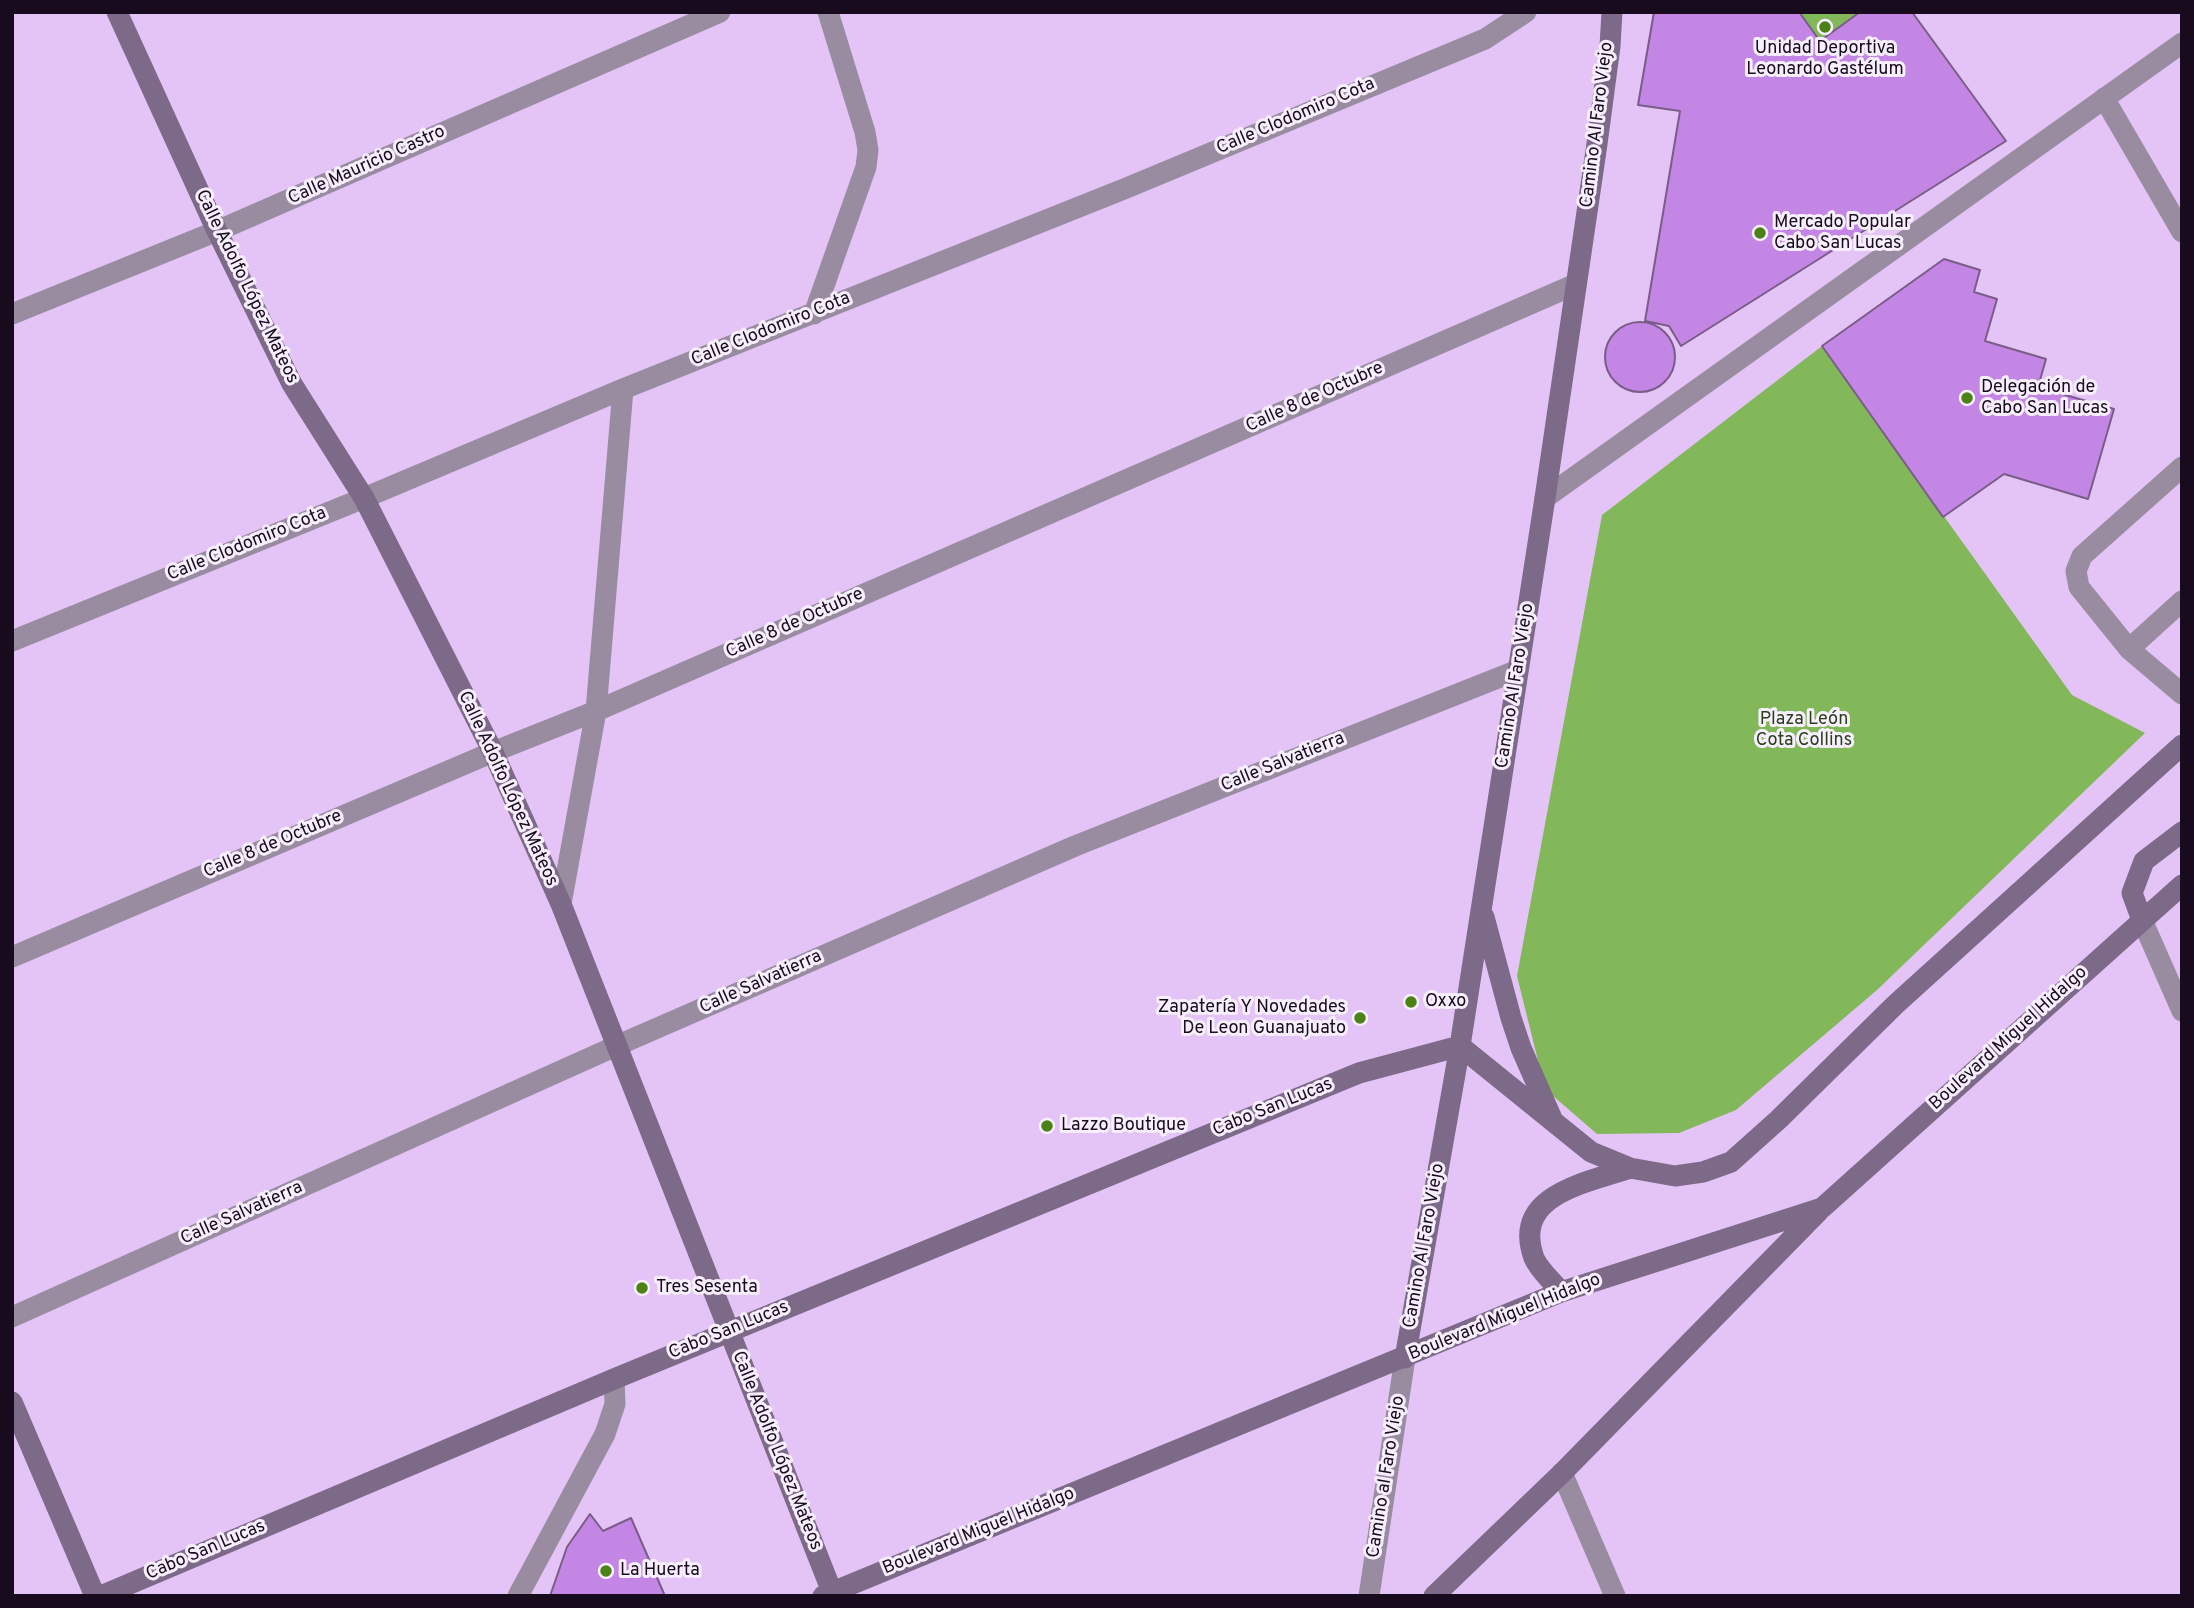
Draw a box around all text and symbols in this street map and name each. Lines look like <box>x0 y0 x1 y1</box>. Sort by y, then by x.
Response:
marker: Unidad Deportiva Leonardo Gastélum <box>1817 19 1833 35</box>
place label: Unidad Deportiva Leonardo Gastélum <box>1746 38 1904 80</box>
street label: Camino Al Faro Viejo <box>1577 41 1619 209</box>
street label: Calle Clodomiro Cota <box>1214 74 1378 160</box>
street label: Calle Mauricio Castro <box>285 122 449 210</box>
street label: Calle Adolfo López Mateos <box>190 187 302 387</box>
place label: Mercado Popular Cabo San Lucas <box>1774 212 1911 255</box>
marker: Mercado Popular Cabo San Lucas <box>1752 225 1768 241</box>
street label: Calle Clodomiro Cota <box>688 288 854 372</box>
street label: Calle 8 de Octubre <box>1243 358 1387 438</box>
place label: Delegación de Cabo San Lucas <box>1981 377 2108 420</box>
marker: Delegación de Cabo San Lucas <box>1959 390 1975 406</box>
street label: Calle Clodomiro Cota <box>164 503 330 587</box>
street label: Calle 8 de Octubre <box>723 584 867 664</box>
street label: Camino Al Faro Viejo <box>1492 602 1540 770</box>
street label: Calle Adolfo López Mateos <box>452 688 562 890</box>
park label: Plaza León Cota Collins <box>1756 709 1852 752</box>
street label: Calle Salvatierra <box>1218 728 1348 798</box>
street label: Calle 8 de Octubre <box>201 806 345 884</box>
street label: Calle Salvatierra <box>697 946 825 1020</box>
street label: Boulevard Miguel Hidalgo <box>1926 962 2092 1116</box>
place label: Oxxo <box>1425 991 1466 1013</box>
marker: Oxxo <box>1403 994 1419 1010</box>
place label: Zapatería Y Novedades De Leon Guanajuato <box>1158 997 1346 1040</box>
marker: Zapatería Y Novedades De Leon Guanajuato <box>1352 1010 1368 1026</box>
street label: Cabo San Lucas <box>1210 1074 1336 1142</box>
place label: Lazzo Boutique <box>1061 1115 1186 1137</box>
marker: Lazzo Boutique <box>1039 1118 1055 1134</box>
street label: Camino Al Faro Viejo <box>1400 1162 1450 1330</box>
street label: Calle Salvatierra <box>178 1177 306 1251</box>
street label: Boulevard Miguel Hidalgo <box>1406 1270 1604 1366</box>
place label: Tres Sesenta <box>656 1277 758 1299</box>
marker: Tres Sesenta <box>634 1280 650 1296</box>
street label: Cabo San Lucas <box>666 1297 792 1365</box>
street label: Calle Adolfo López Mateos <box>726 1348 826 1554</box>
street label: Camino al Faro Viejo <box>1363 1394 1411 1560</box>
street label: Boulevard Miguel Hidalgo <box>880 1484 1078 1580</box>
street label: Cabo San Lucas <box>143 1516 269 1586</box>
place label: La Huerta <box>620 1560 700 1582</box>
marker: La Huerta <box>598 1563 614 1579</box>

